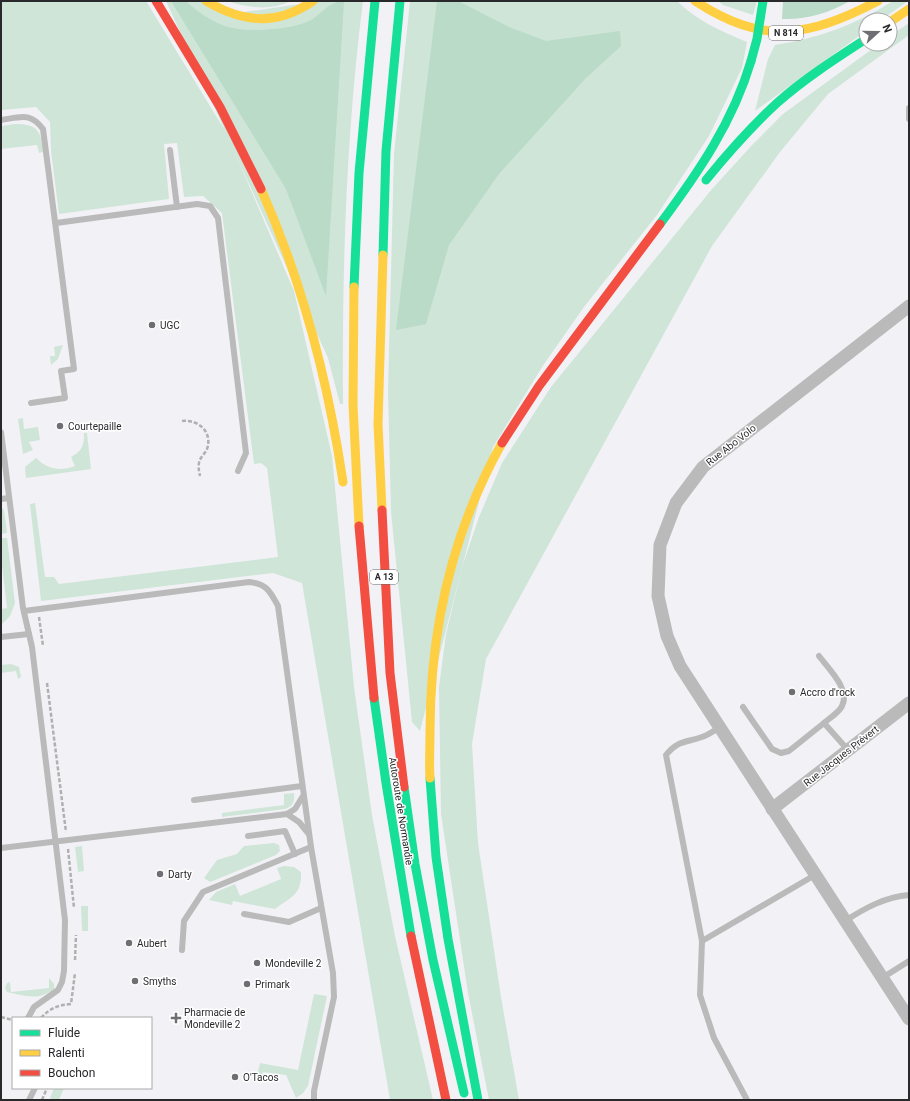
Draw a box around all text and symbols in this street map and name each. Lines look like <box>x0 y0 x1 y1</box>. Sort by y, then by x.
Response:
north arrow <box>858 12 898 52</box>
text: N <box>879 23 894 35</box>
road number: N 814 <box>769 26 803 40</box>
marker: UGC <box>147 320 157 330</box>
place label: UGC <box>160 320 180 331</box>
marker: Courtepaille <box>55 421 65 431</box>
place label: Courtepaille <box>68 421 122 432</box>
street label: Rue Abo Volo <box>704 422 758 468</box>
road number: A 13 <box>370 570 398 584</box>
marker: Accro d'rock <box>787 687 797 697</box>
place label: Accro d'rock <box>800 687 856 698</box>
street label: Rue Jacques Prévert <box>802 723 880 789</box>
street label: Autoroute de Normandie <box>387 756 415 866</box>
marker: Darty <box>155 869 165 879</box>
place label: Darty <box>168 869 192 880</box>
marker: Aubert <box>124 938 134 948</box>
place label: Aubert <box>137 938 167 949</box>
marker: Mondeville 2 <box>252 958 262 968</box>
place label: Mondeville 2 <box>265 958 322 969</box>
marker: Smyths <box>130 976 140 986</box>
place label: Smyths <box>143 976 176 987</box>
marker: Primark <box>242 979 252 989</box>
place label: Primark <box>255 979 291 990</box>
place label: Pharmacie de Mondeville 2 <box>184 1007 245 1030</box>
marker: Pharmacie de Mondeville 2 <box>171 1013 181 1023</box>
legend <box>12 1017 152 1089</box>
text: Fluide <box>48 1026 80 1040</box>
text: Ralenti <box>48 1046 85 1060</box>
text: Bouchon <box>48 1066 95 1080</box>
marker: O'Tacos <box>230 1072 240 1082</box>
place label: O'Tacos <box>243 1072 279 1083</box>

